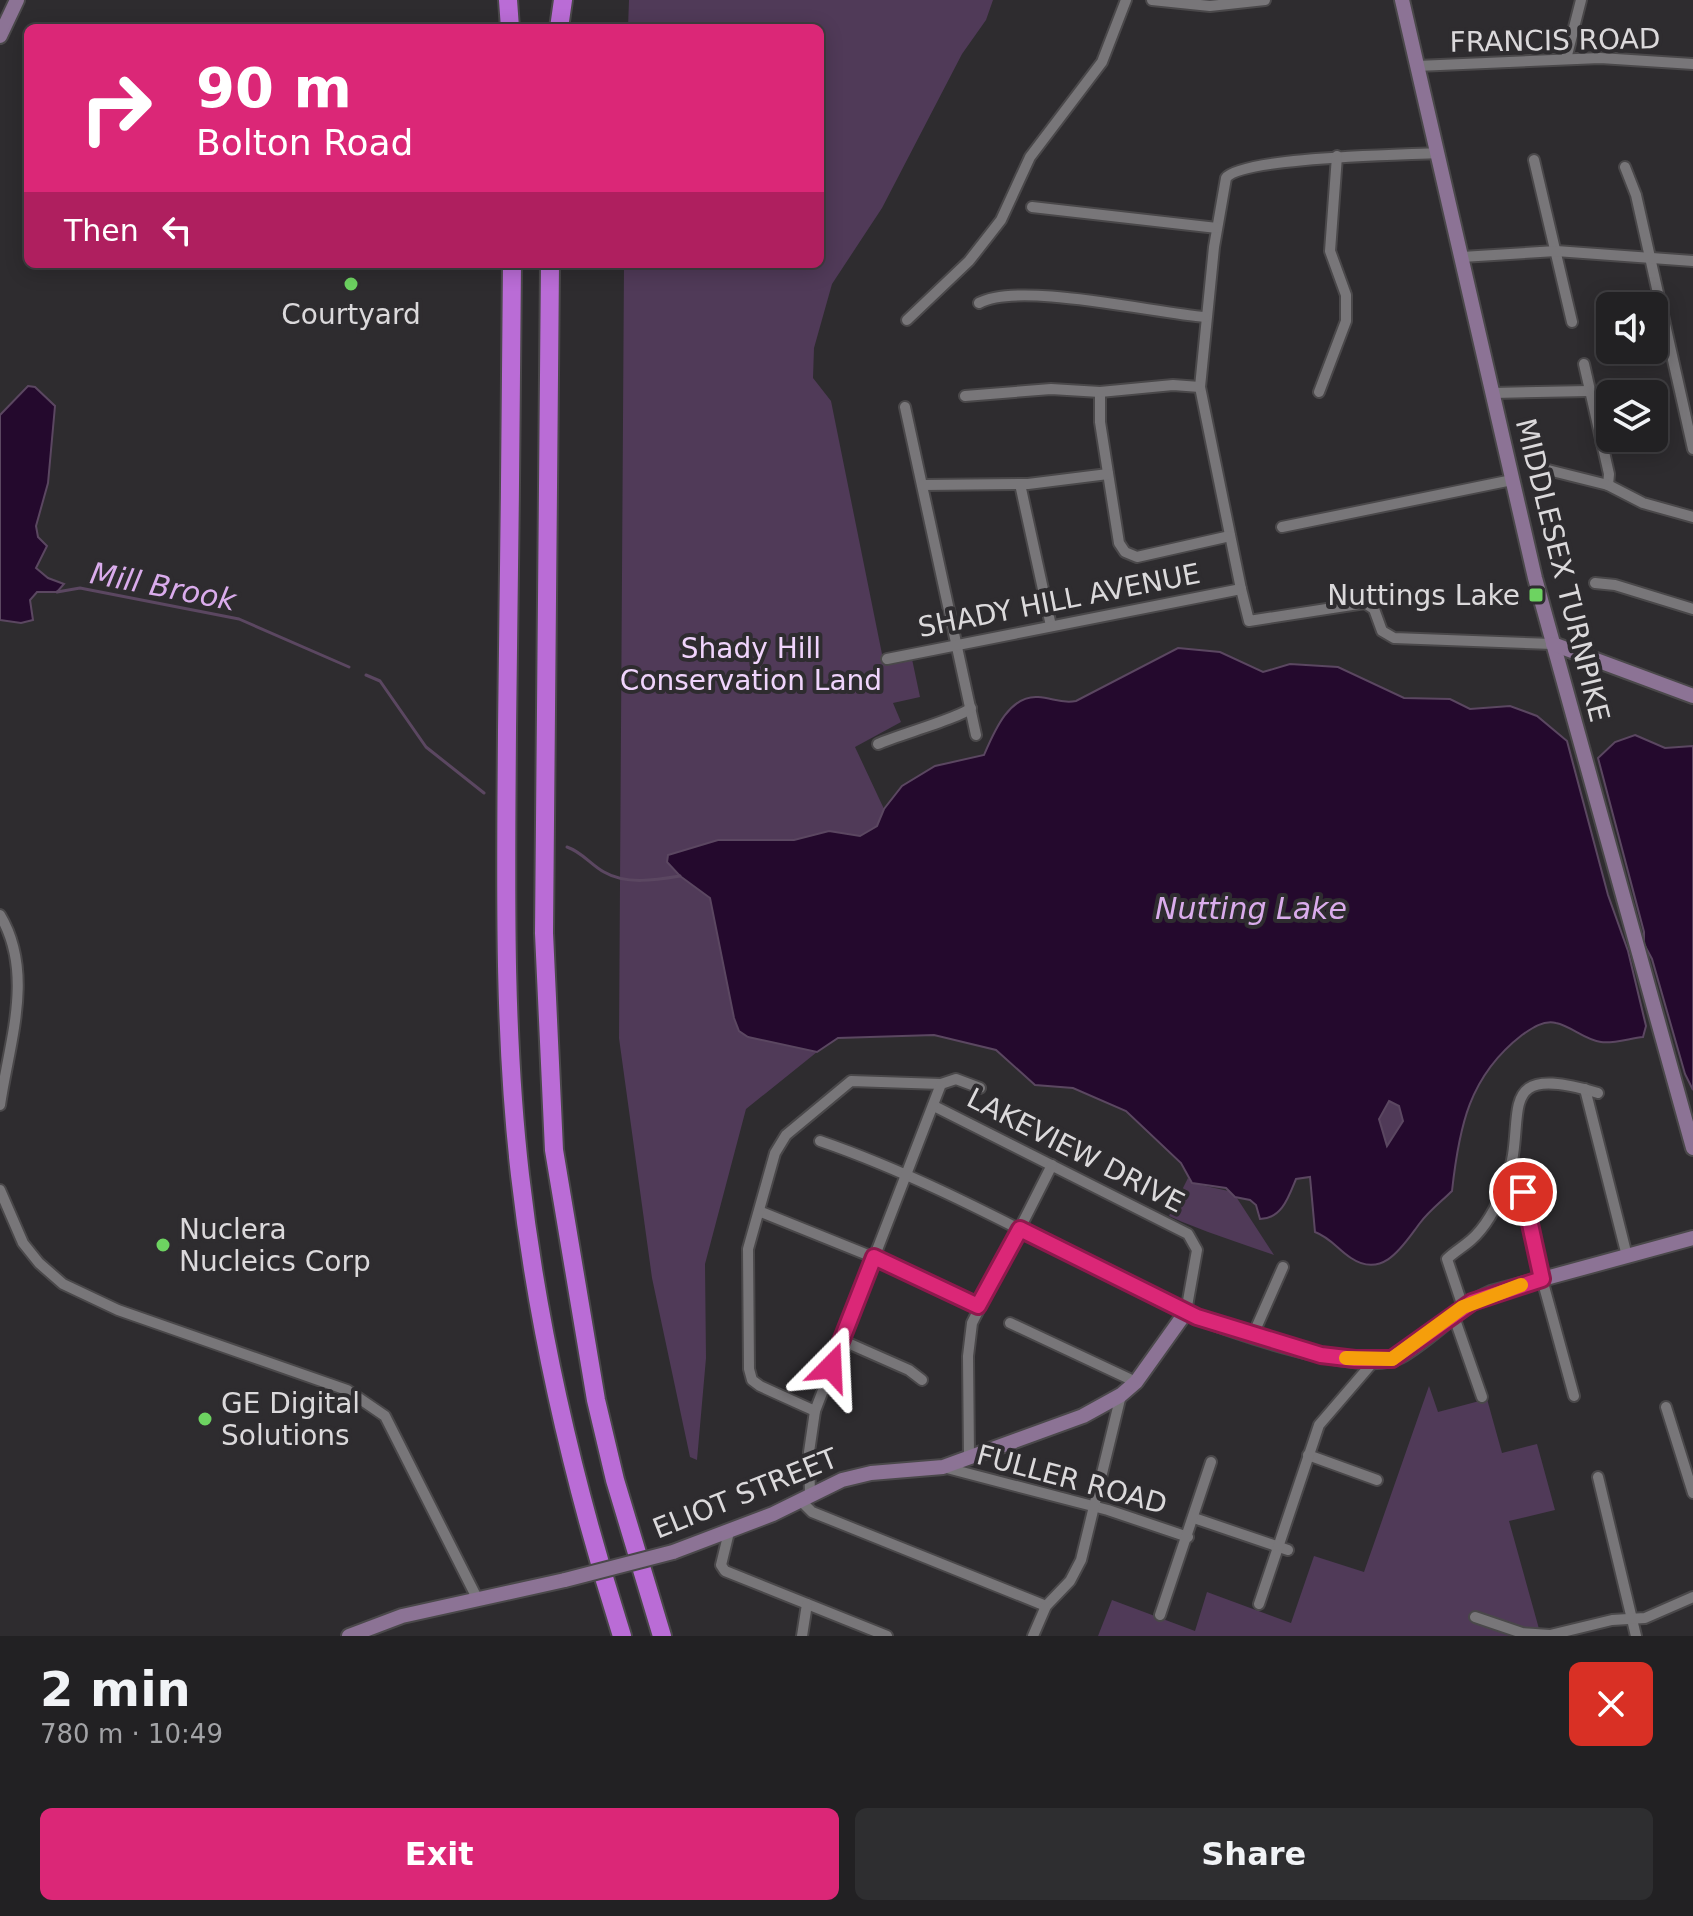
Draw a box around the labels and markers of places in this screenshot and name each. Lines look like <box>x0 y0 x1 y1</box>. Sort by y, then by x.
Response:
marker: Courtyard <box>342 275 360 293</box>
place label: Courtyard <box>281 298 421 331</box>
place label: Nuttings Lake <box>1327 579 1520 612</box>
marker: Nuttings Lake <box>1527 586 1545 604</box>
pin <box>1489 1158 1557 1226</box>
place label: Nuclera Nucleics Corp <box>179 1213 371 1278</box>
marker: Nuclera Nucleics Corp <box>154 1236 172 1254</box>
place label: GE Digital Solutions <box>221 1387 360 1452</box>
marker: GE Digital Solutions <box>196 1410 214 1428</box>

